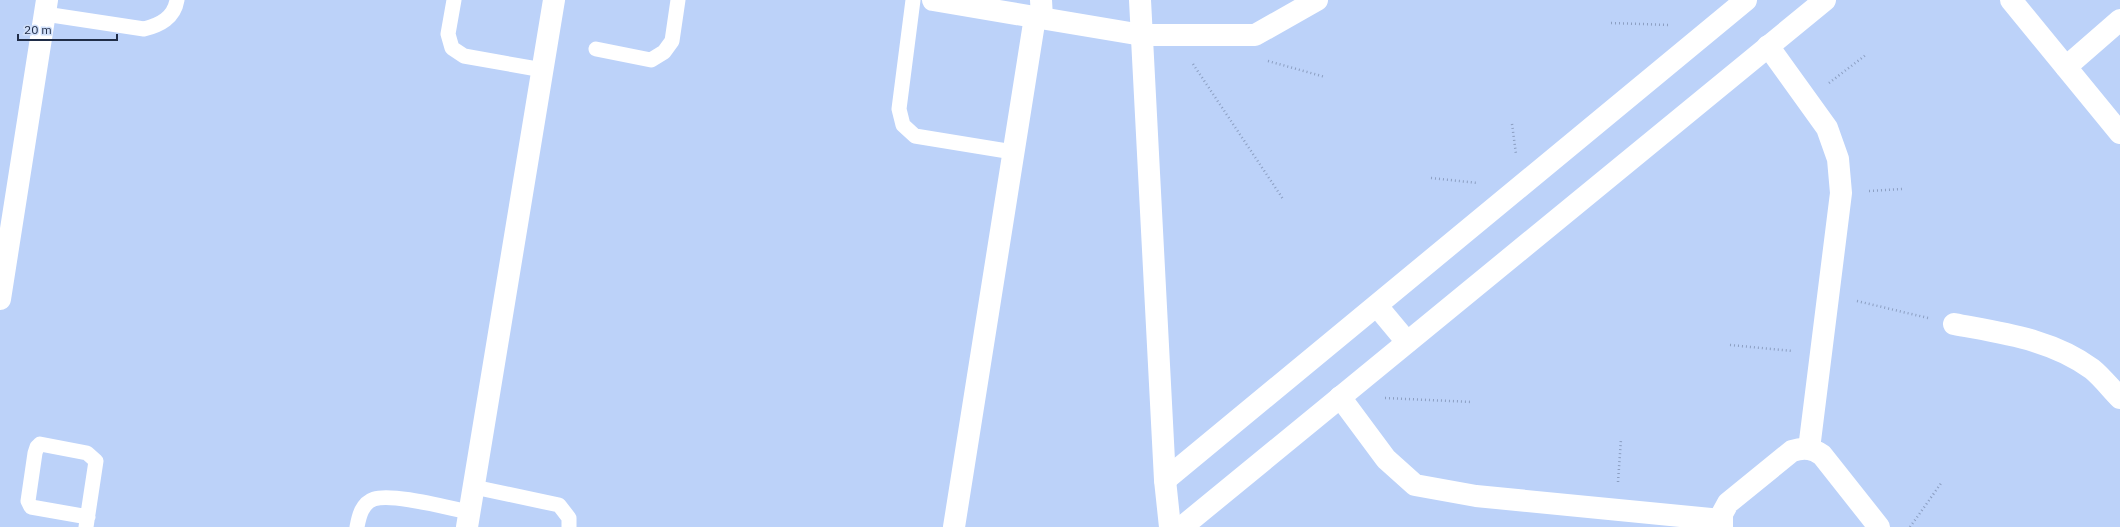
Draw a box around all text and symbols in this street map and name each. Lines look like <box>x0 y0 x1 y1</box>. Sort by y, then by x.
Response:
scale bar <box>18 16 117 42</box>
text: 20 m <box>24 22 52 37</box>

